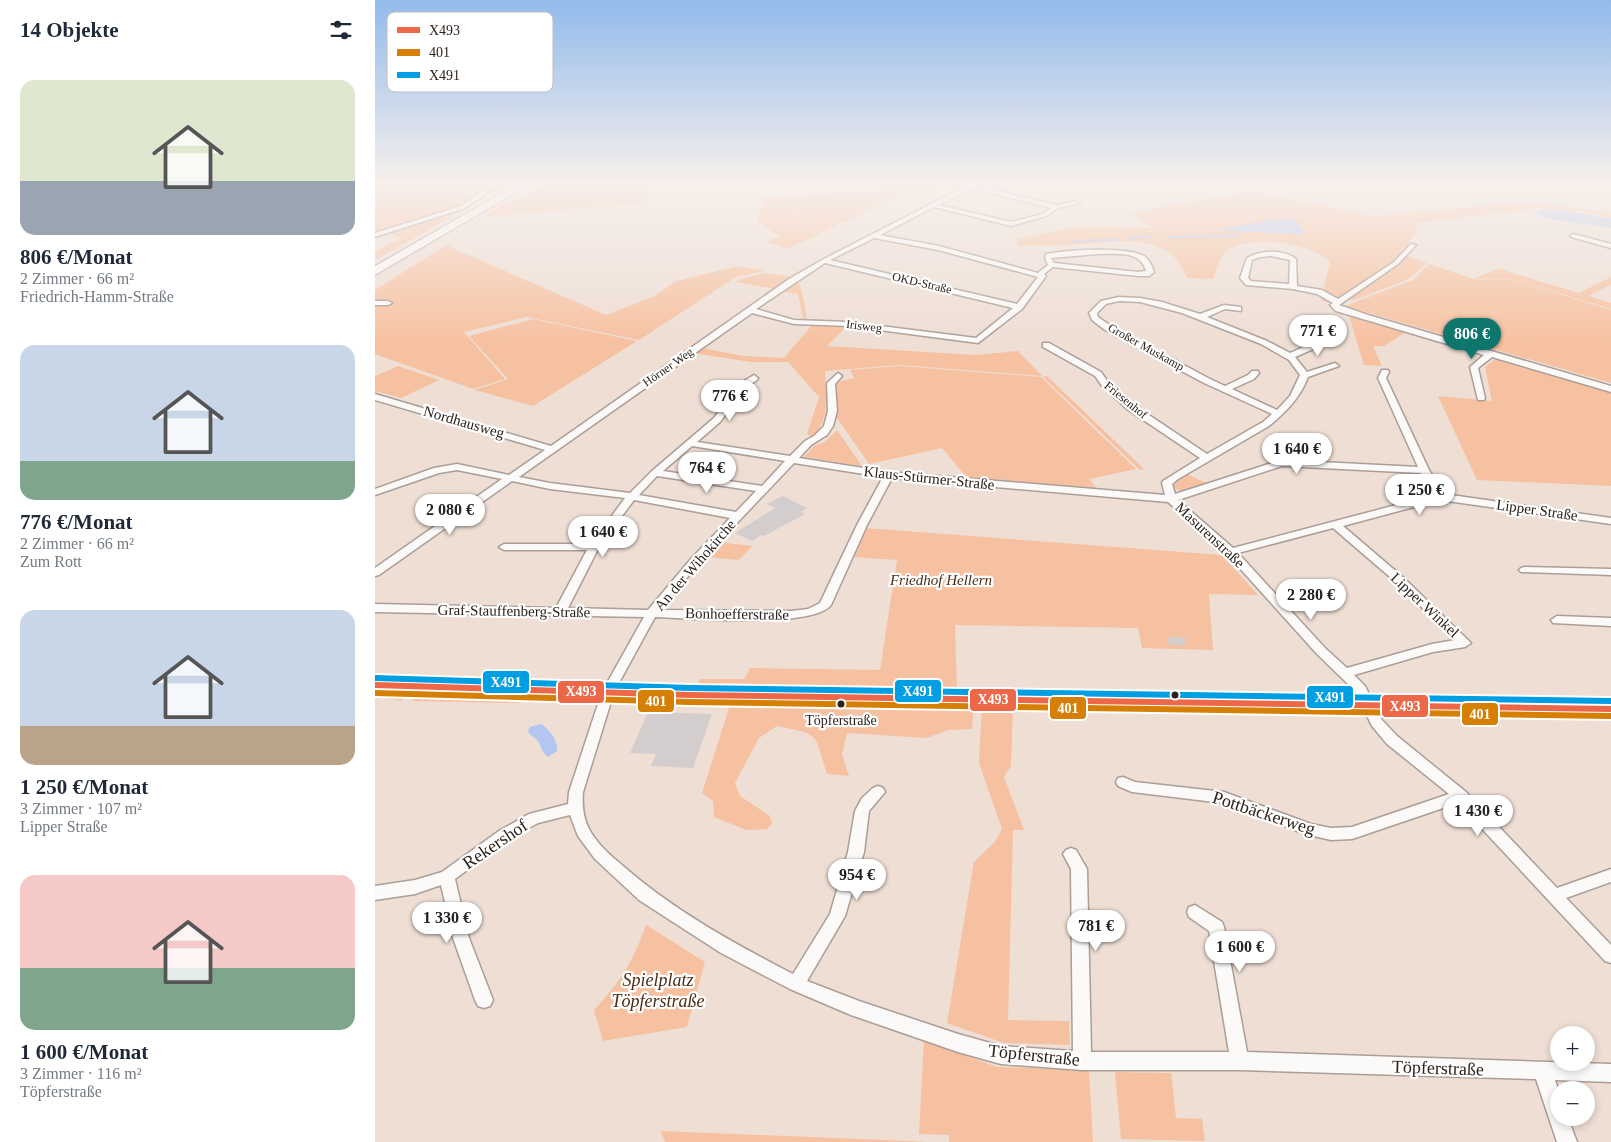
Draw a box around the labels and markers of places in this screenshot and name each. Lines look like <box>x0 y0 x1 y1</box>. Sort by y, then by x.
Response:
pin: 771 € <box>1283 314 1353 357</box>
pin: 806 € <box>1437 318 1507 360</box>
pin: 776 € <box>695 380 765 422</box>
pin: 1 640 € <box>1251 432 1343 475</box>
pin: 764 € <box>672 452 742 494</box>
pin: 1 250 € <box>1374 474 1466 516</box>
pin: 2 080 € <box>404 494 496 536</box>
pin: 1 640 € <box>557 516 649 558</box>
pin: 2 280 € <box>1265 578 1357 621</box>
unlabelled marker <box>1170 690 1180 700</box>
marker: Töpferstraße <box>836 699 846 709</box>
place label: Töpferstraße <box>805 713 877 728</box>
pin: 1 430 € <box>1432 794 1524 837</box>
pin: 954 € <box>822 858 892 901</box>
pin: 1 330 € <box>401 902 493 944</box>
pin: 781 € <box>1061 910 1131 952</box>
pin: 1 600 € <box>1194 930 1286 973</box>

